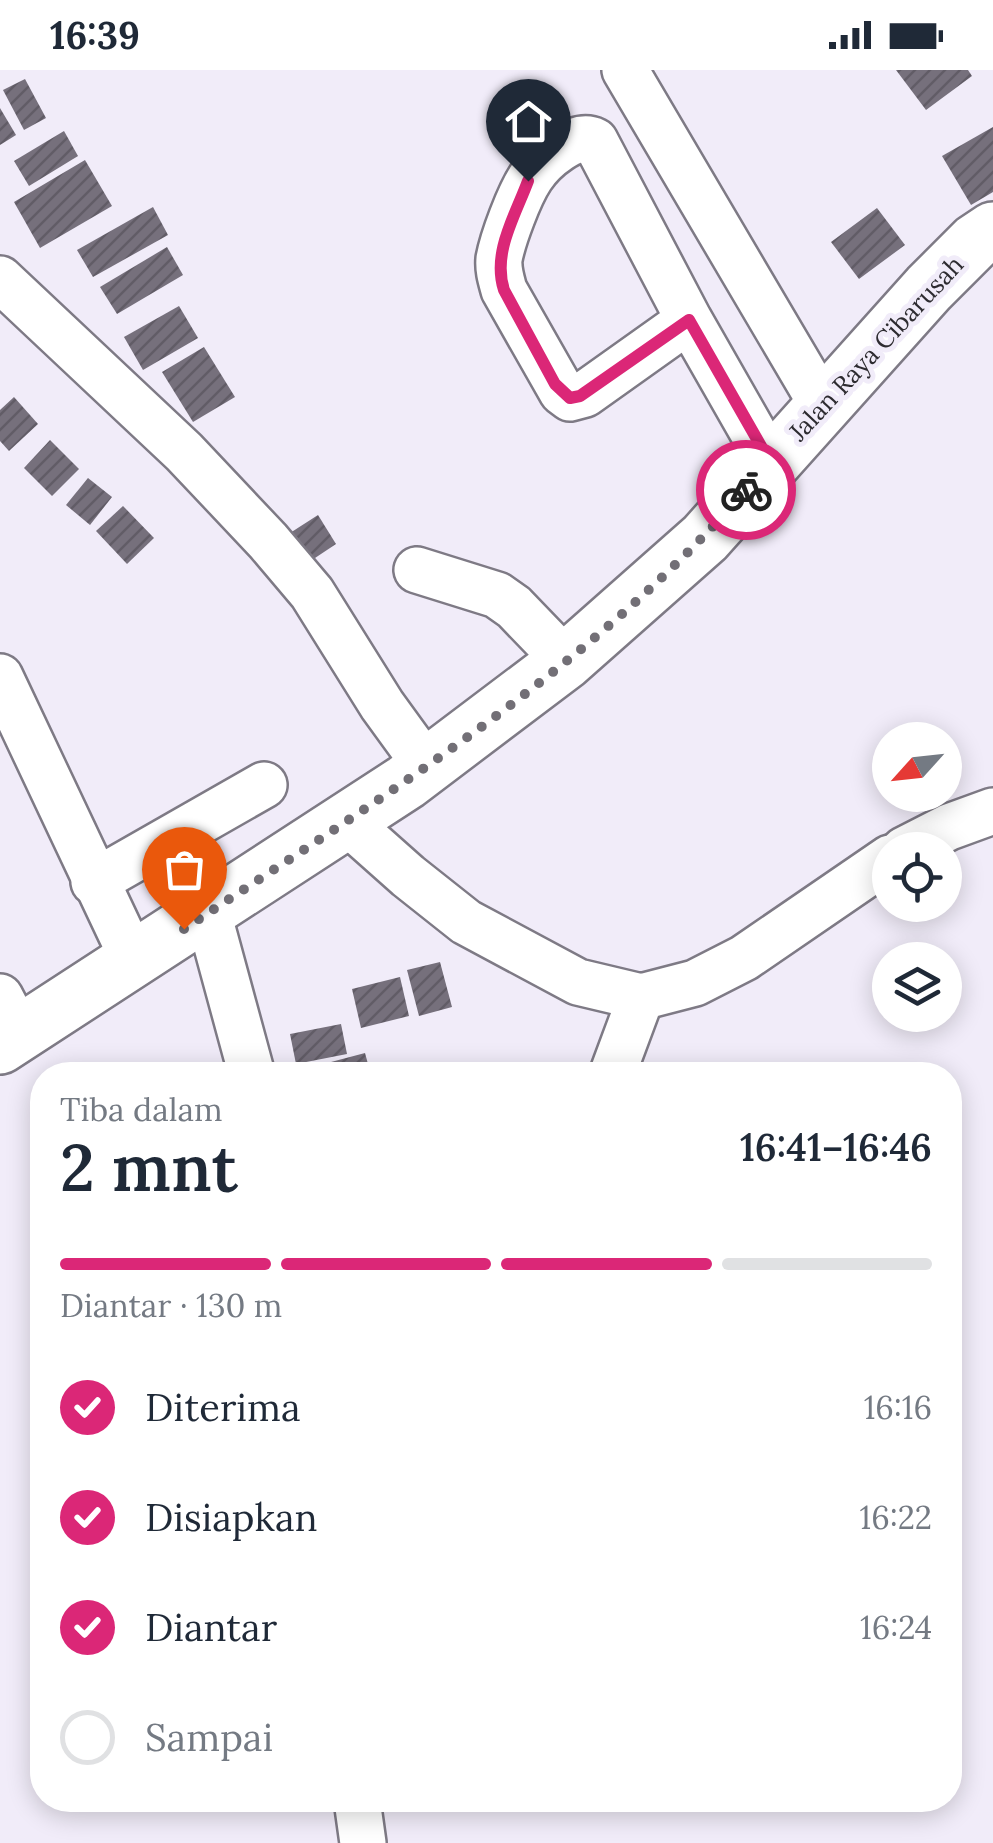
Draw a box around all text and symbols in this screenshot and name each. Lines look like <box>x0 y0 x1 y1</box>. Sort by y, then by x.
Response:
text: 16:39 <box>50 11 140 59</box>
pin <box>486 79 571 182</box>
icon: home <box>501 94 556 149</box>
street label: Jalan Raya Cibarusah <box>781 249 970 448</box>
courier <box>696 440 796 540</box>
icon: bike <box>719 463 774 518</box>
north arrow <box>872 722 962 812</box>
map controls <box>872 722 962 1032</box>
pin <box>142 827 227 930</box>
button: locate <box>872 832 962 922</box>
icon: bag <box>157 842 212 897</box>
button: layers <box>872 942 962 1032</box>
text: Tiba dalam <box>60 1089 223 1130</box>
text: 16:41–16:46 <box>740 1123 932 1171</box>
text: 2 mnt <box>60 1126 238 1209</box>
text: Diantar · 130 m <box>60 1285 282 1326</box>
icon: check <box>60 1380 115 1435</box>
text: Diterima <box>145 1383 301 1431</box>
text: 16:16 <box>864 1387 932 1428</box>
icon: check <box>60 1490 115 1545</box>
text: Disiapkan <box>145 1493 318 1541</box>
text: 16:22 <box>859 1497 932 1538</box>
icon: check <box>60 1600 115 1655</box>
text: Diantar <box>145 1603 277 1651</box>
text: 16:24 <box>860 1607 932 1648</box>
text: Sampai <box>145 1713 273 1761</box>

